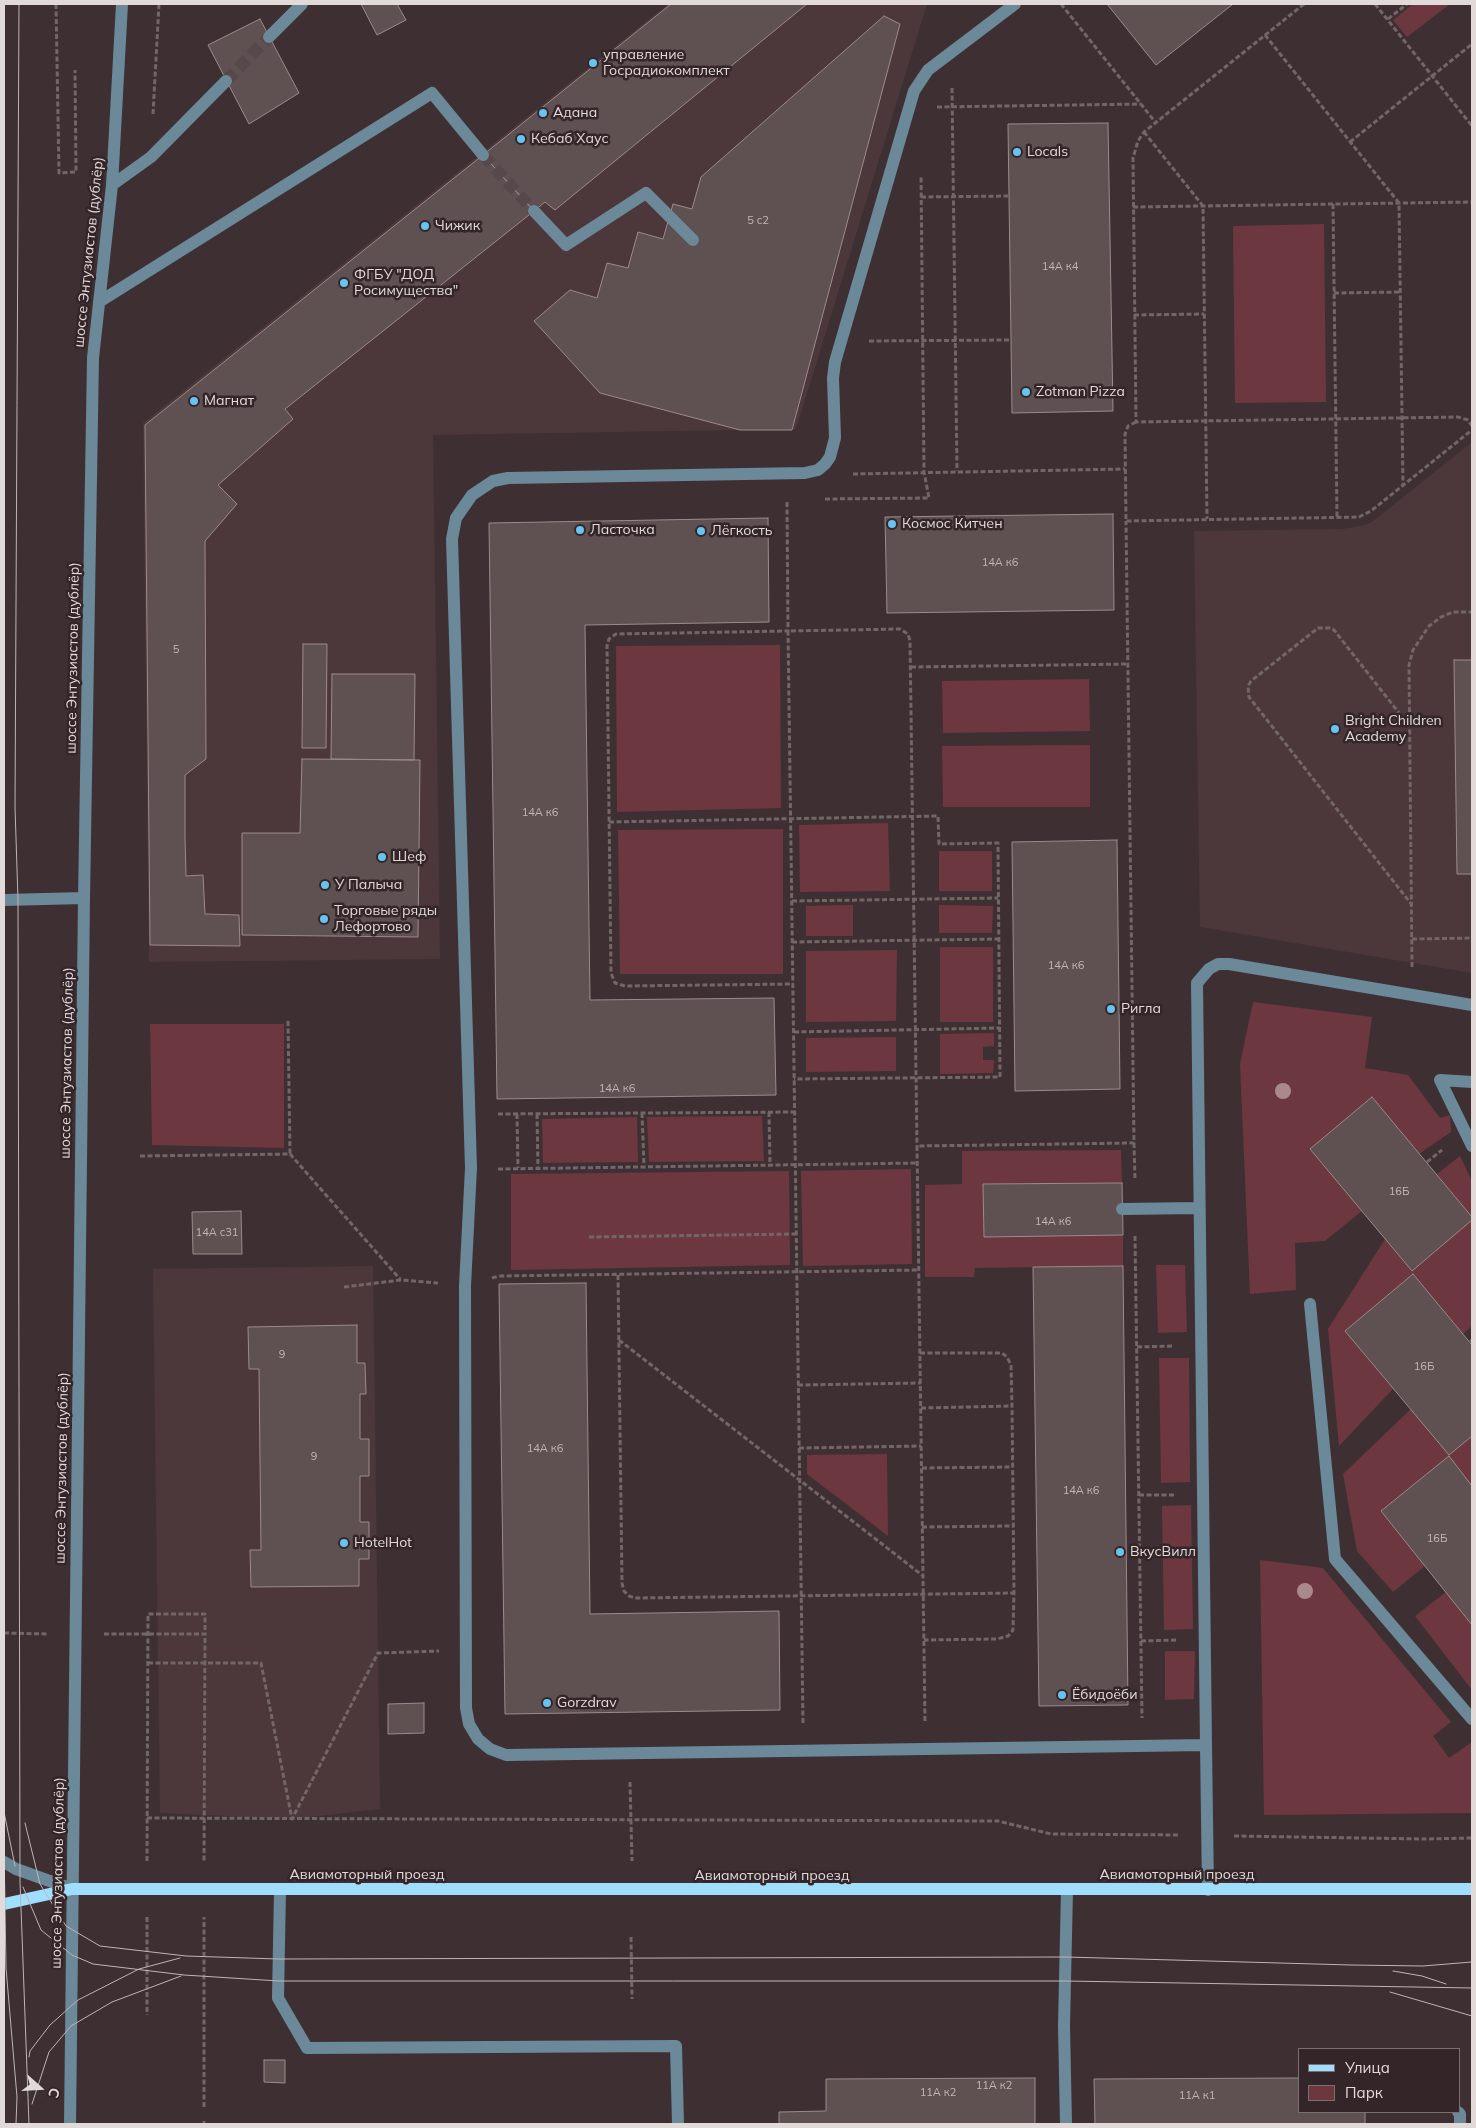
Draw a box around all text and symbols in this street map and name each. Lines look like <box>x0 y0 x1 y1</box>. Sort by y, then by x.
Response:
place label: управление Госрадиокомплект <box>603 47 730 80</box>
marker: управление Госрадиокомплект <box>587 57 599 69</box>
place label: Адана <box>553 105 597 121</box>
marker: Адана <box>537 107 549 119</box>
place label: Кебаб Хаус <box>531 131 609 147</box>
marker: Кебаб Хаус <box>515 133 527 145</box>
place label: Locals <box>1027 144 1068 160</box>
marker: Locals <box>1011 146 1023 158</box>
street label: шоссе Энтузиастов (дублёр) <box>71 156 107 348</box>
house number: 5 с2 <box>747 214 769 228</box>
place label: Чижик <box>435 218 480 234</box>
marker: Чижик <box>419 220 431 232</box>
house number: 14А к4 <box>1042 260 1078 274</box>
place label: ФГБУ "ДОД Росимущества" <box>354 267 458 300</box>
marker: ФГБУ "ДОД Росимущества" <box>338 277 350 289</box>
place label: Zotman Pizza <box>1036 384 1125 400</box>
marker: Zotman Pizza <box>1020 386 1032 398</box>
place label: Магнат <box>204 393 254 409</box>
marker: Магнат <box>188 395 200 407</box>
place label: Космос Китчен <box>902 516 1003 532</box>
marker: Космос Китчен <box>886 518 898 530</box>
place label: Ласточка <box>590 522 655 538</box>
place label: Лёгкость <box>711 523 772 539</box>
marker: Ласточка <box>574 524 586 536</box>
marker: Лёгкость <box>695 525 707 537</box>
house number: 14А к6 <box>982 556 1018 570</box>
street label: шоссе Энтузиастов (дублёр) <box>63 562 83 754</box>
house number: 5 <box>173 643 179 657</box>
place label: Bright Children Academy <box>1345 713 1442 746</box>
marker: Bright Children Academy <box>1329 723 1341 735</box>
house number: 14А к6 <box>522 806 558 820</box>
place label: Шеф <box>392 849 426 865</box>
marker: Шеф <box>376 851 388 863</box>
place label: У Палыча <box>335 877 402 893</box>
marker: У Палыча <box>319 879 331 891</box>
place label: Торговые ряды Лефортово <box>334 903 437 936</box>
marker: Торговые ряды Лефортово <box>318 913 330 925</box>
house number: 14А к6 <box>1048 959 1084 973</box>
street label: шоссе Энтузиастов (дублёр) <box>57 967 77 1159</box>
place label: Ригла <box>1121 1001 1161 1017</box>
marker: Ригла <box>1105 1003 1117 1015</box>
house number: 14А к6 <box>599 1082 635 1096</box>
house number: 16Б <box>1389 1185 1409 1199</box>
house number: 14А к6 <box>1035 1215 1071 1229</box>
house number: 14А с31 <box>196 1226 238 1240</box>
house number: 9 <box>279 1348 285 1362</box>
house number: 16Б <box>1414 1360 1434 1374</box>
street label: шоссе Энтузиастов (дублёр) <box>52 1372 72 1564</box>
house number: 14А к6 <box>527 1442 563 1456</box>
house number: 9 <box>311 1450 317 1464</box>
house number: 14А к6 <box>1063 1484 1099 1498</box>
house number: 16Б <box>1427 1532 1447 1546</box>
place label: HotelHot <box>354 1535 412 1551</box>
marker: HotelHot <box>338 1537 350 1549</box>
place label: ВкусВилл <box>1130 1544 1196 1560</box>
marker: ВкусВилл <box>1114 1546 1126 1558</box>
place label: Ёбидоёби <box>1072 1687 1138 1703</box>
marker: Ёбидоёби <box>1056 1689 1068 1701</box>
place label: Gorzdrav <box>557 1695 617 1711</box>
marker: Gorzdrav <box>541 1697 553 1709</box>
street label: шоссе Энтузиастов (дублёр) <box>48 1777 68 1969</box>
street label: Авиамоторный проезд <box>290 1867 444 1883</box>
street label: Авиамоторный проезд <box>1100 1867 1254 1883</box>
street label: Авиамоторный проезд <box>695 1868 849 1884</box>
legend <box>1298 2048 1461 2113</box>
text: Улица <box>1345 2058 1390 2077</box>
north arrow <box>15 2063 65 2113</box>
house number: 11А к2 <box>976 2079 1012 2093</box>
text: Парк <box>1345 2083 1383 2102</box>
text: С <box>44 2085 64 2100</box>
house number: 11А к2 <box>920 2086 956 2100</box>
house number: 11А к1 <box>1179 2089 1215 2103</box>

